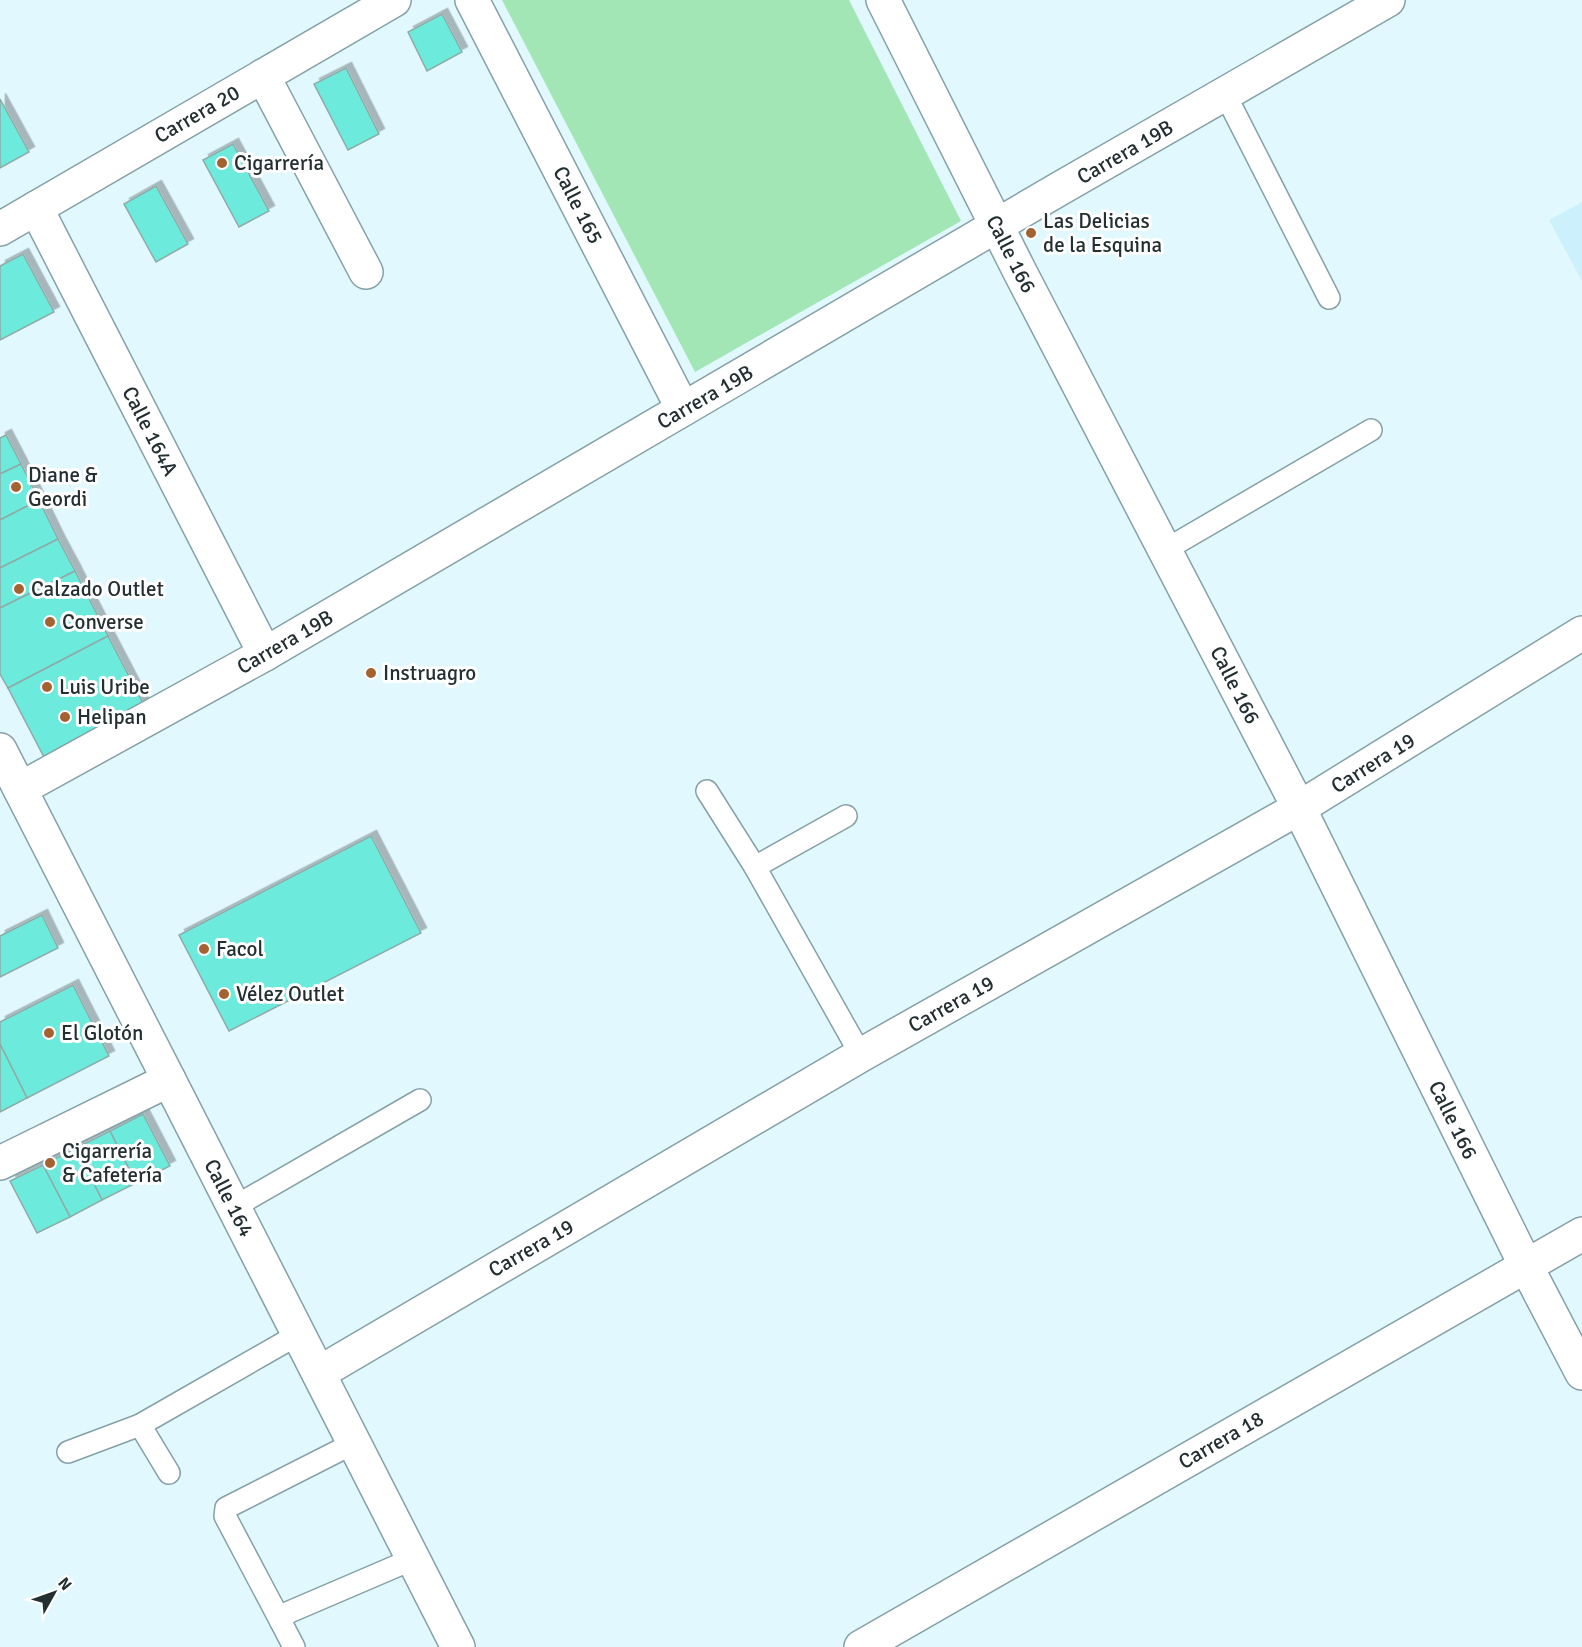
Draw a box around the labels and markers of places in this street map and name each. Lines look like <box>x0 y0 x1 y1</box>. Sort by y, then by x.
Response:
place label: Cigarrería <box>234 150 324 176</box>
marker: Cigarrería <box>215 156 229 170</box>
place label: Las Delicias de la Esquina <box>1043 208 1162 258</box>
marker: Las Delicias de la Esquina <box>1024 226 1038 240</box>
place label: Diane & Geordi <box>28 462 98 512</box>
marker: Diane & Geordi <box>9 480 23 494</box>
place label: Calzado Outlet <box>31 576 164 602</box>
marker: Calzado Outlet <box>12 582 26 596</box>
place label: Converse <box>62 609 144 635</box>
marker: Converse <box>43 615 57 629</box>
place label: Instruagro <box>383 660 476 686</box>
marker: Instruagro <box>364 666 378 680</box>
place label: Luis Uribe <box>59 674 150 700</box>
marker: Luis Uribe <box>40 680 54 694</box>
place label: Helipan <box>77 704 147 730</box>
marker: Helipan <box>58 710 72 724</box>
place label: Facol <box>216 936 264 962</box>
marker: Facol <box>197 942 211 956</box>
place label: Vélez Outlet <box>236 981 344 1007</box>
marker: Vélez Outlet <box>217 987 231 1001</box>
place label: El Glotón <box>61 1020 143 1046</box>
marker: El Glotón <box>42 1026 56 1040</box>
place label: Cigarrería & Cafetería <box>62 1138 162 1188</box>
marker: Cigarrería & Cafetería <box>43 1156 57 1170</box>

